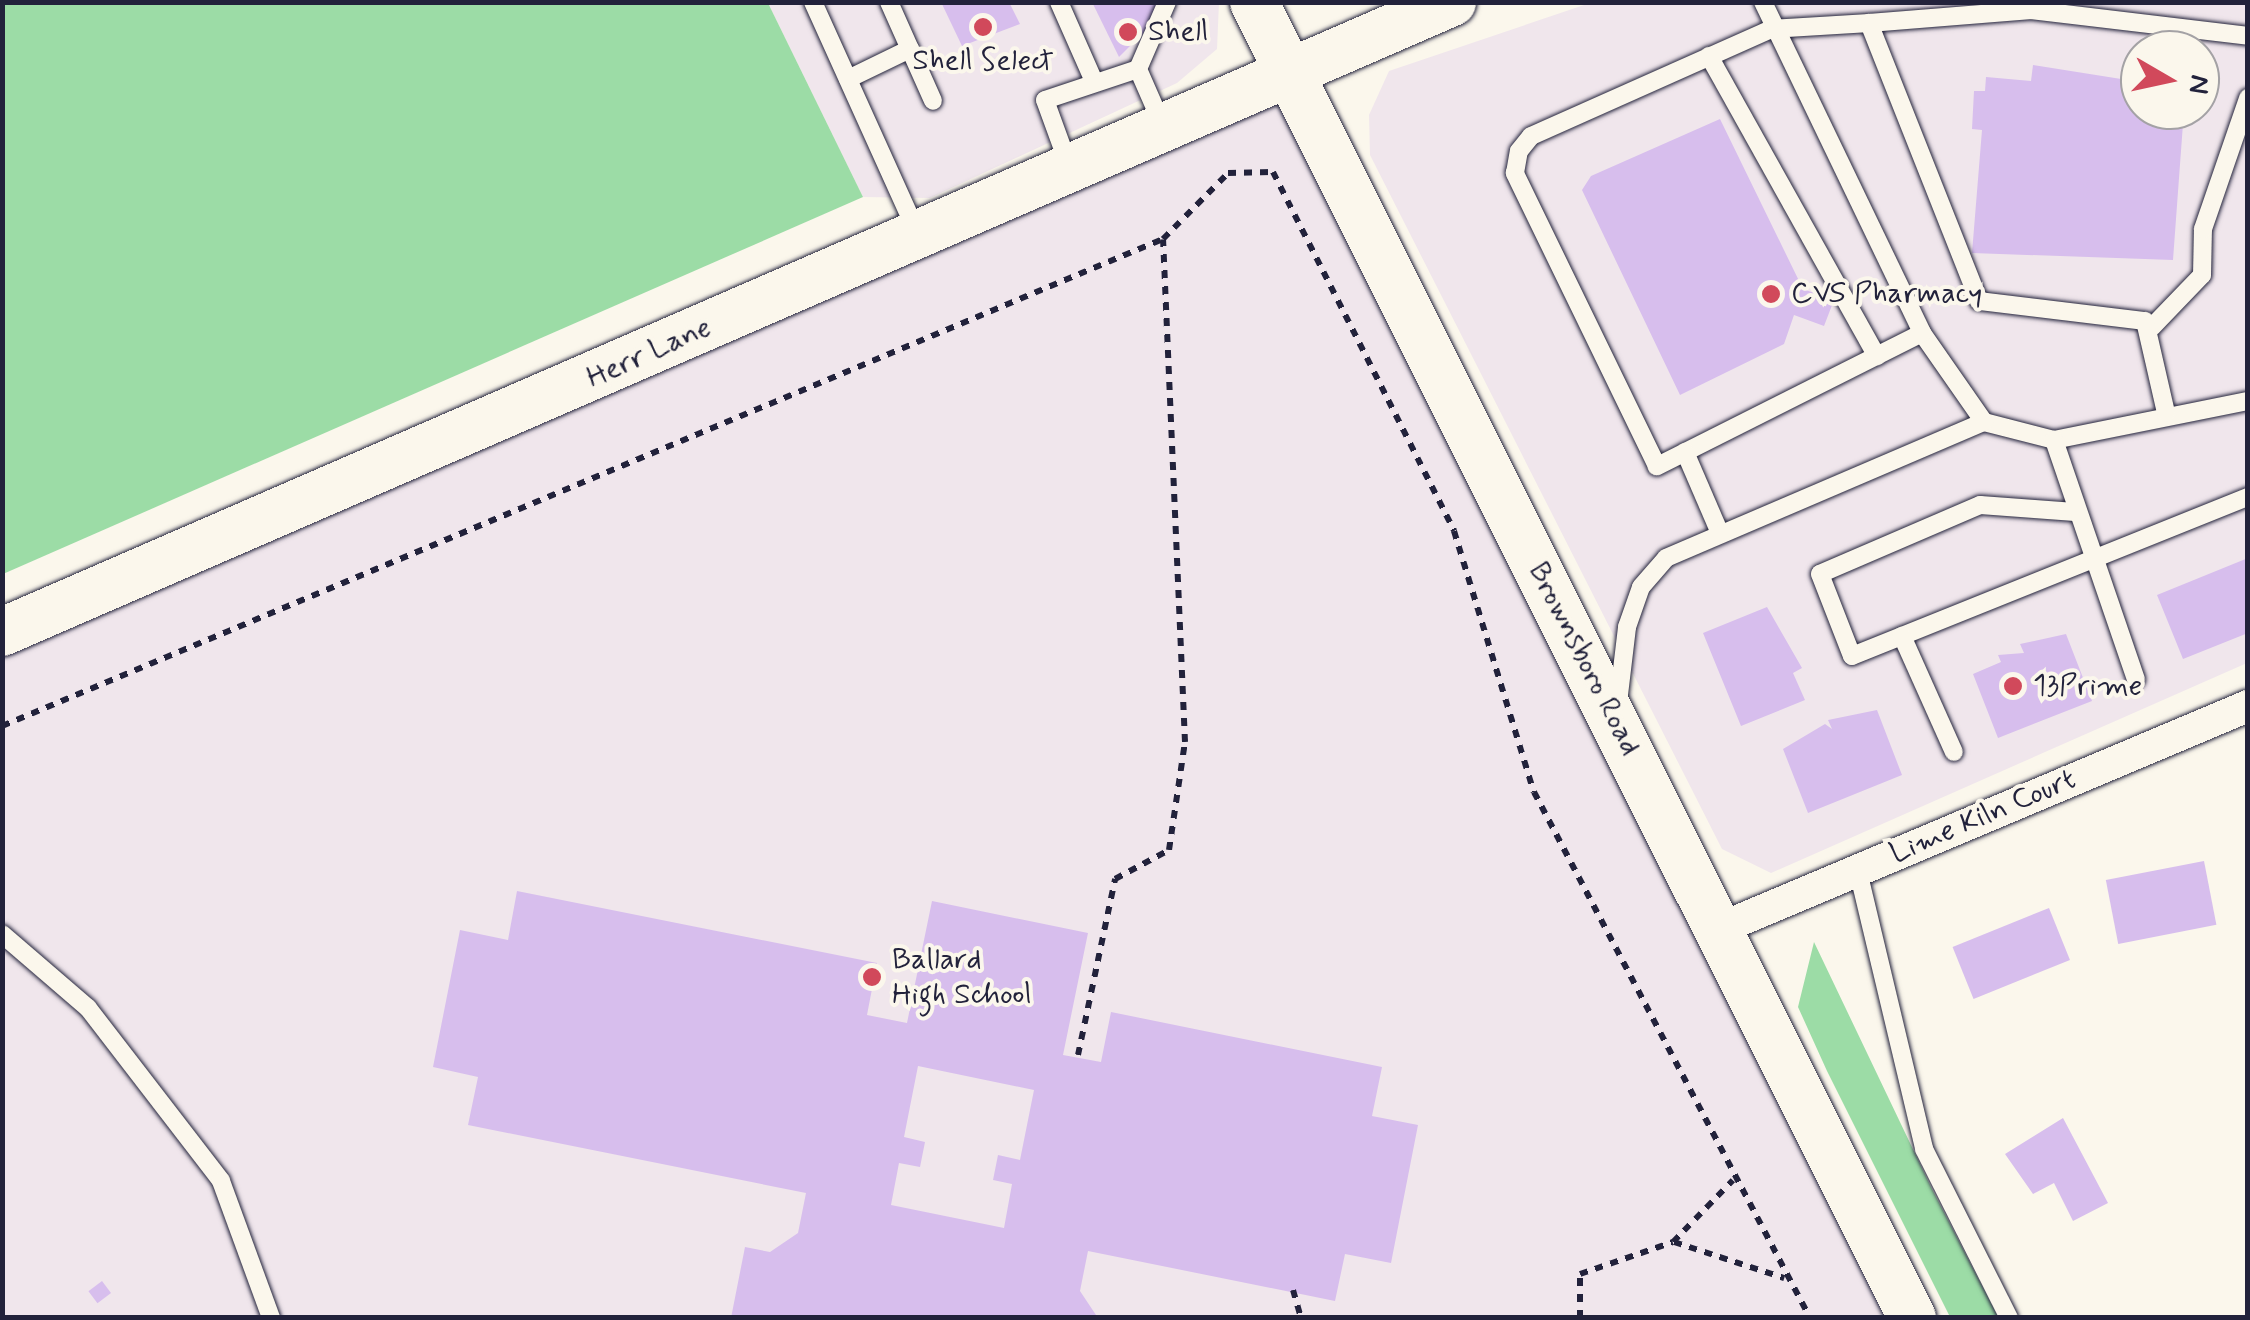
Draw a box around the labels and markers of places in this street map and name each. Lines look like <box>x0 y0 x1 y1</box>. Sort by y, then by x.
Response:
place label: Shell <box>1148 14 1208 50</box>
marker: Shell Select <box>972 16 994 38</box>
marker: Shell <box>1117 21 1139 43</box>
place label: Shell Select <box>911 43 1055 79</box>
place label: CVS Pharmacy <box>1791 276 1982 312</box>
marker: CVS Pharmacy <box>1760 283 1782 305</box>
place label: 13Prime <box>2033 668 2142 704</box>
marker: 13Prime <box>2002 675 2024 697</box>
place label: Ballard High School <box>892 942 1032 1012</box>
marker: Ballard High School <box>861 966 883 988</box>

